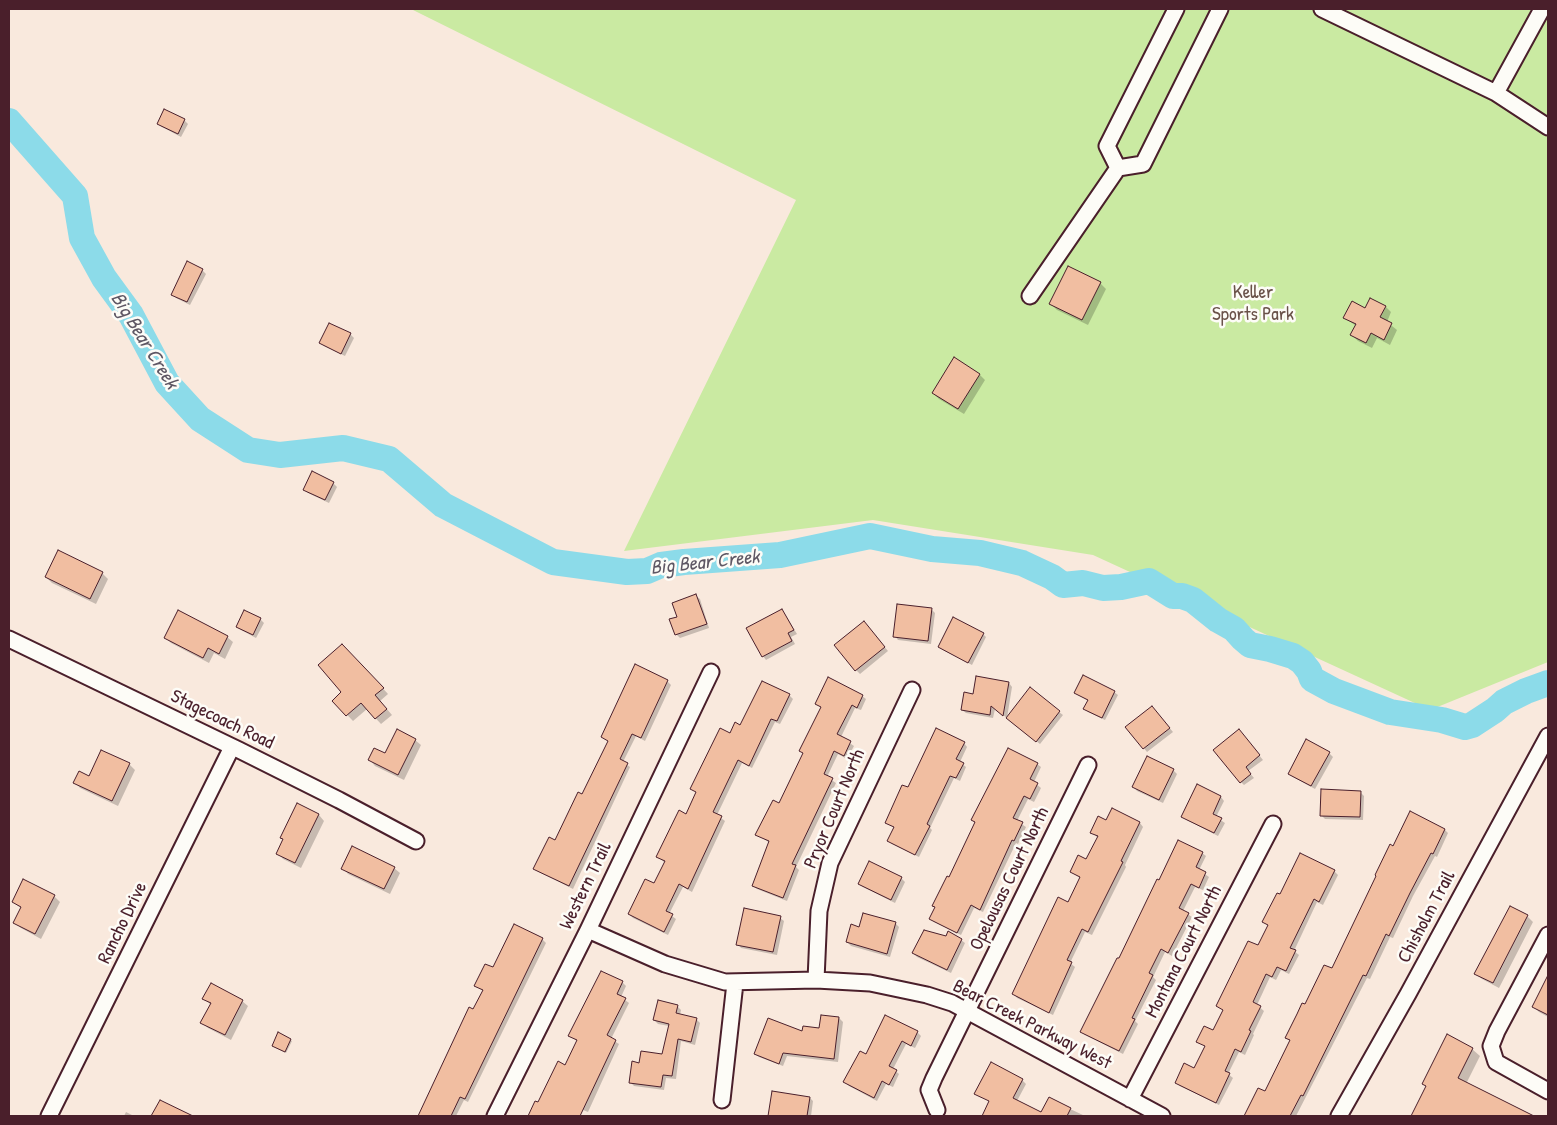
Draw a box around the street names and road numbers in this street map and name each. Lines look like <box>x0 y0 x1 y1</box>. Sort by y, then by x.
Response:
street label: Stagecoach Road <box>167 685 277 755</box>
street label: Pryor Court North <box>800 746 870 872</box>
street label: Opelousas Court North <box>965 804 1055 954</box>
street label: Western Trail <box>555 839 617 933</box>
street label: Chisholm Trail <box>1393 867 1461 967</box>
street label: Rancho Drive <box>94 879 152 967</box>
street label: Montana Court North <box>1141 882 1227 1022</box>
street label: Bear Creek Parkway West <box>949 975 1115 1075</box>

